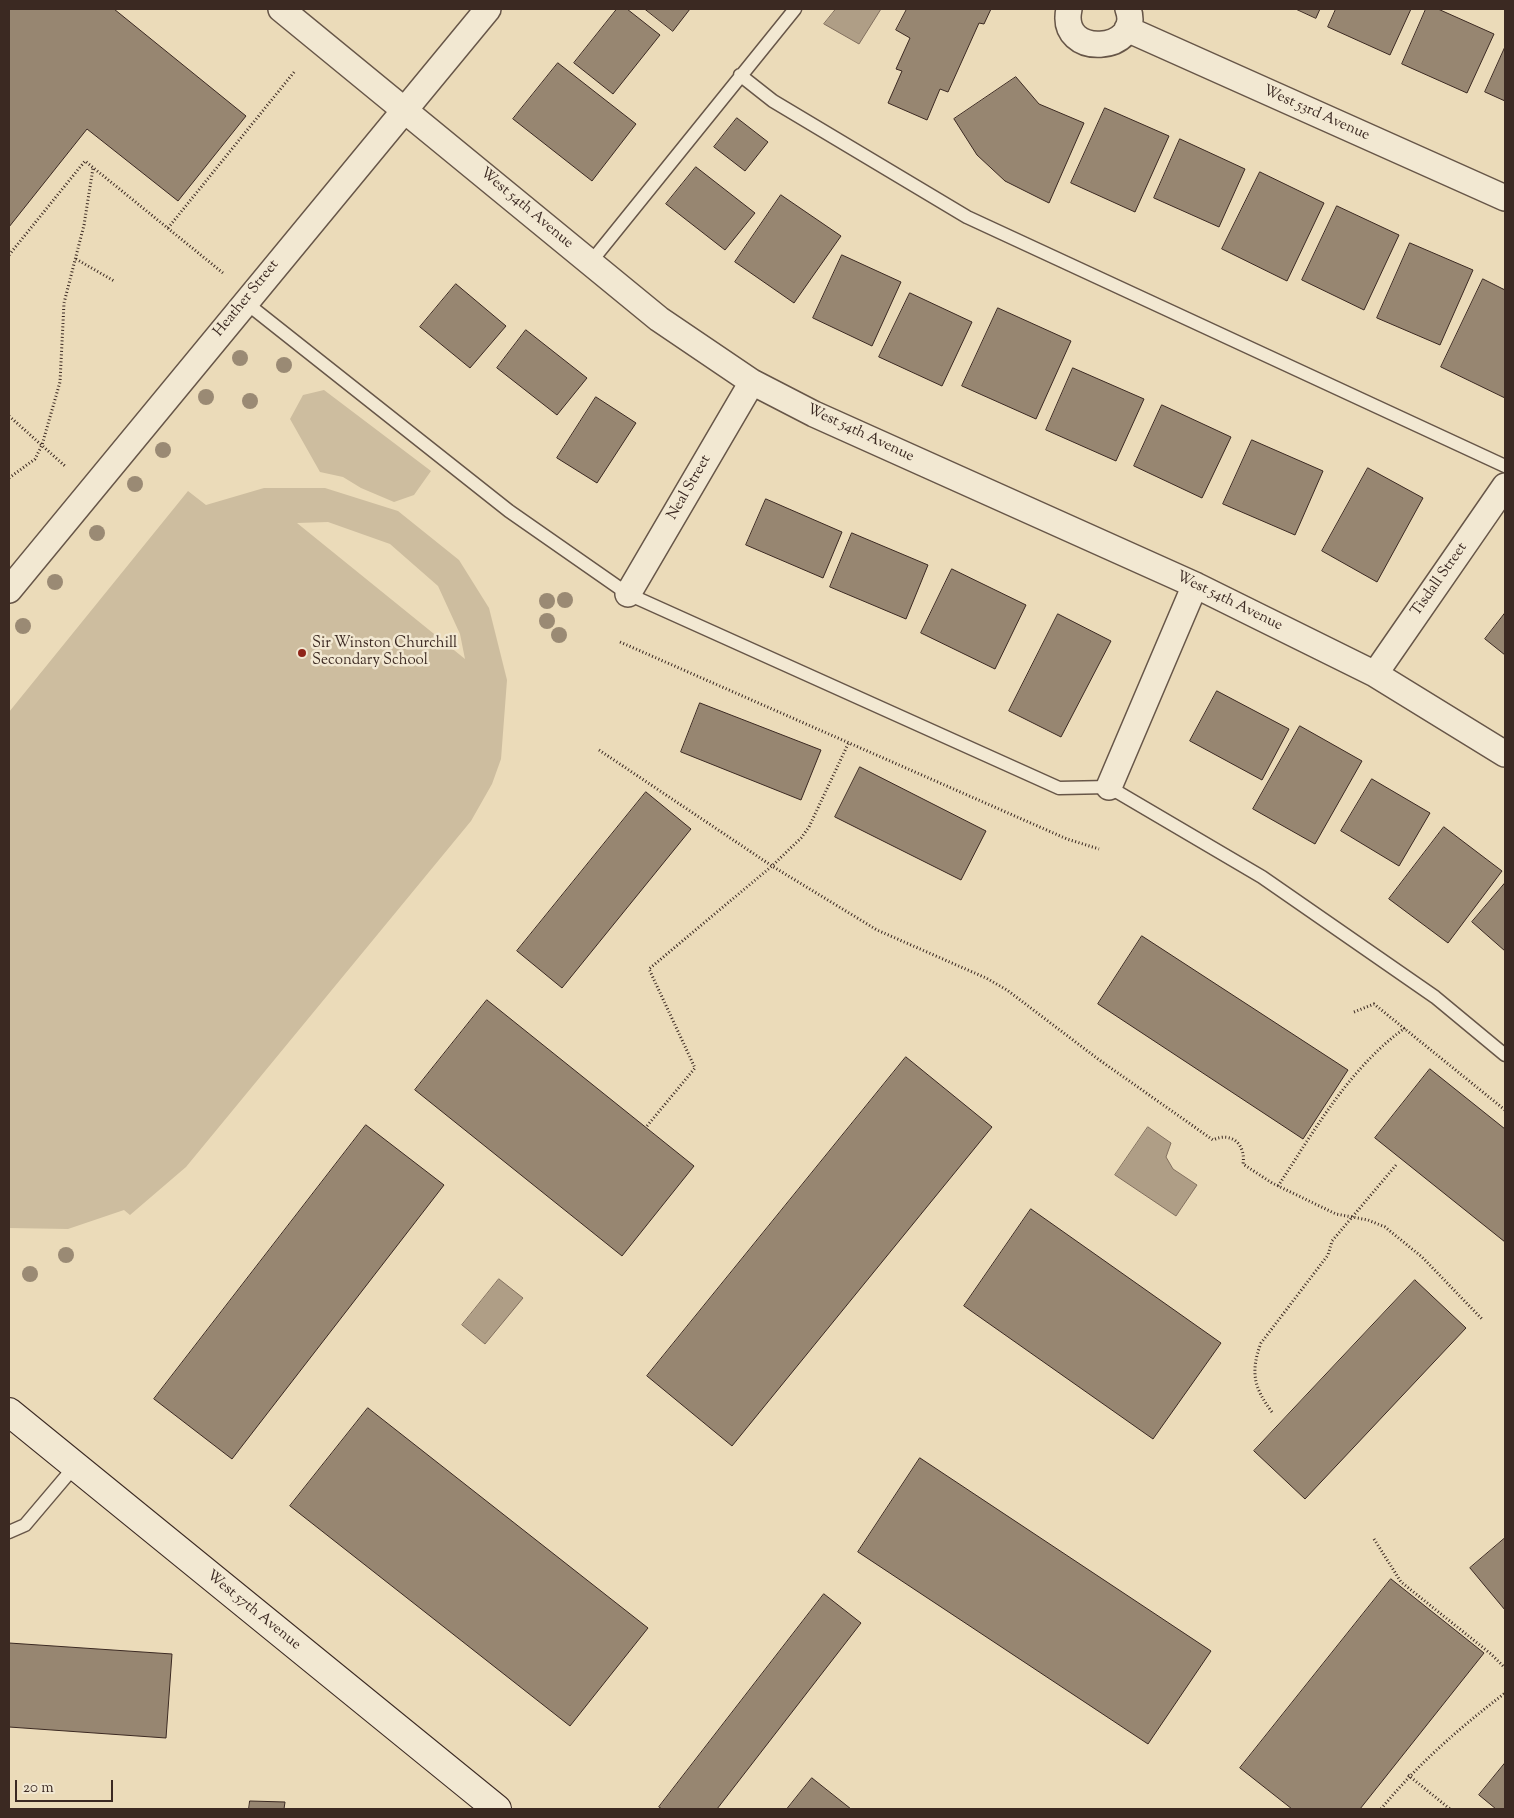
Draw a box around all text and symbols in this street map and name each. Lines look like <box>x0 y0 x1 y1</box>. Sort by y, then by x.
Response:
street label: West 53rd Avenue <box>1260 82 1372 146</box>
street label: West 54th Avenue <box>476 165 576 253</box>
street label: Heather Street <box>210 257 284 341</box>
street label: West 54th Avenue <box>804 401 916 467</box>
street label: Neal Street <box>664 452 716 524</box>
street label: Tisdall Street <box>1408 540 1472 620</box>
street label: West 54th Avenue <box>1173 568 1285 636</box>
place label: Sir Winston Churchill Secondary School <box>312 635 457 670</box>
marker: Sir Winston Churchill Secondary School <box>296 647 308 659</box>
street label: West 57th Avenue <box>202 1567 304 1655</box>
scale bar <box>18 1770 115 1802</box>
text: 20 m <box>23 1778 54 1799</box>

